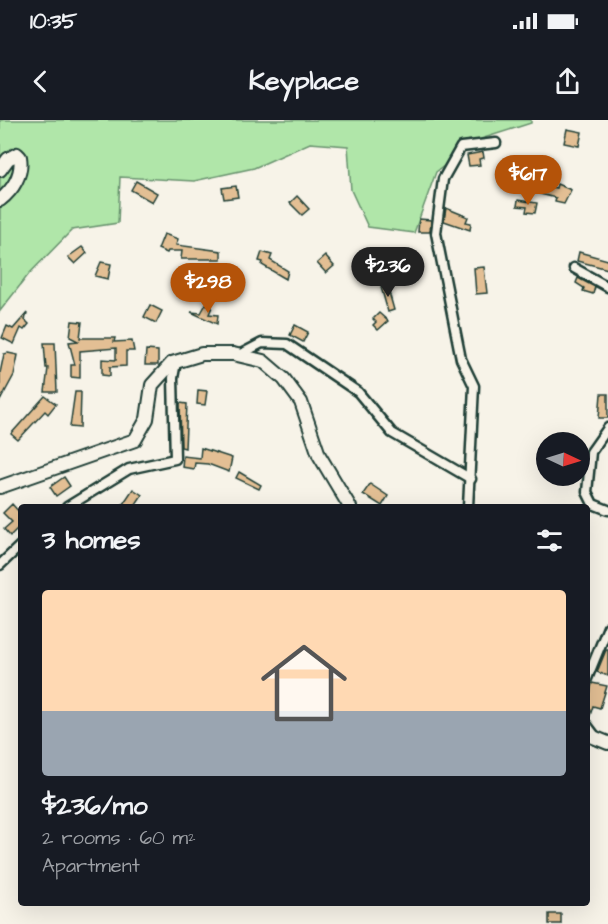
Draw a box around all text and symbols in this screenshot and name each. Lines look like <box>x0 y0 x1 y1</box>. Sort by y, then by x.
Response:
text: 10:35 <box>30 6 77 37</box>
text: Keyplace <box>249 62 359 100</box>
icon: back <box>24 65 57 98</box>
icon: share <box>551 65 584 98</box>
pin: $617 <box>492 155 564 206</box>
text: $617 <box>509 160 547 188</box>
pin: $236 <box>352 247 424 298</box>
text: $236 <box>365 252 411 280</box>
pin: $298 <box>172 263 244 314</box>
text: $298 <box>185 268 231 296</box>
north arrow <box>536 432 590 486</box>
map controls <box>536 432 590 486</box>
text: 3 homes <box>42 522 141 558</box>
icon: filters <box>533 524 566 557</box>
icon: home <box>250 629 358 737</box>
text: $236/mo <box>42 788 148 824</box>
text: 2 rooms · 60 m² <box>42 824 196 852</box>
text: Apartment <box>42 852 140 880</box>

